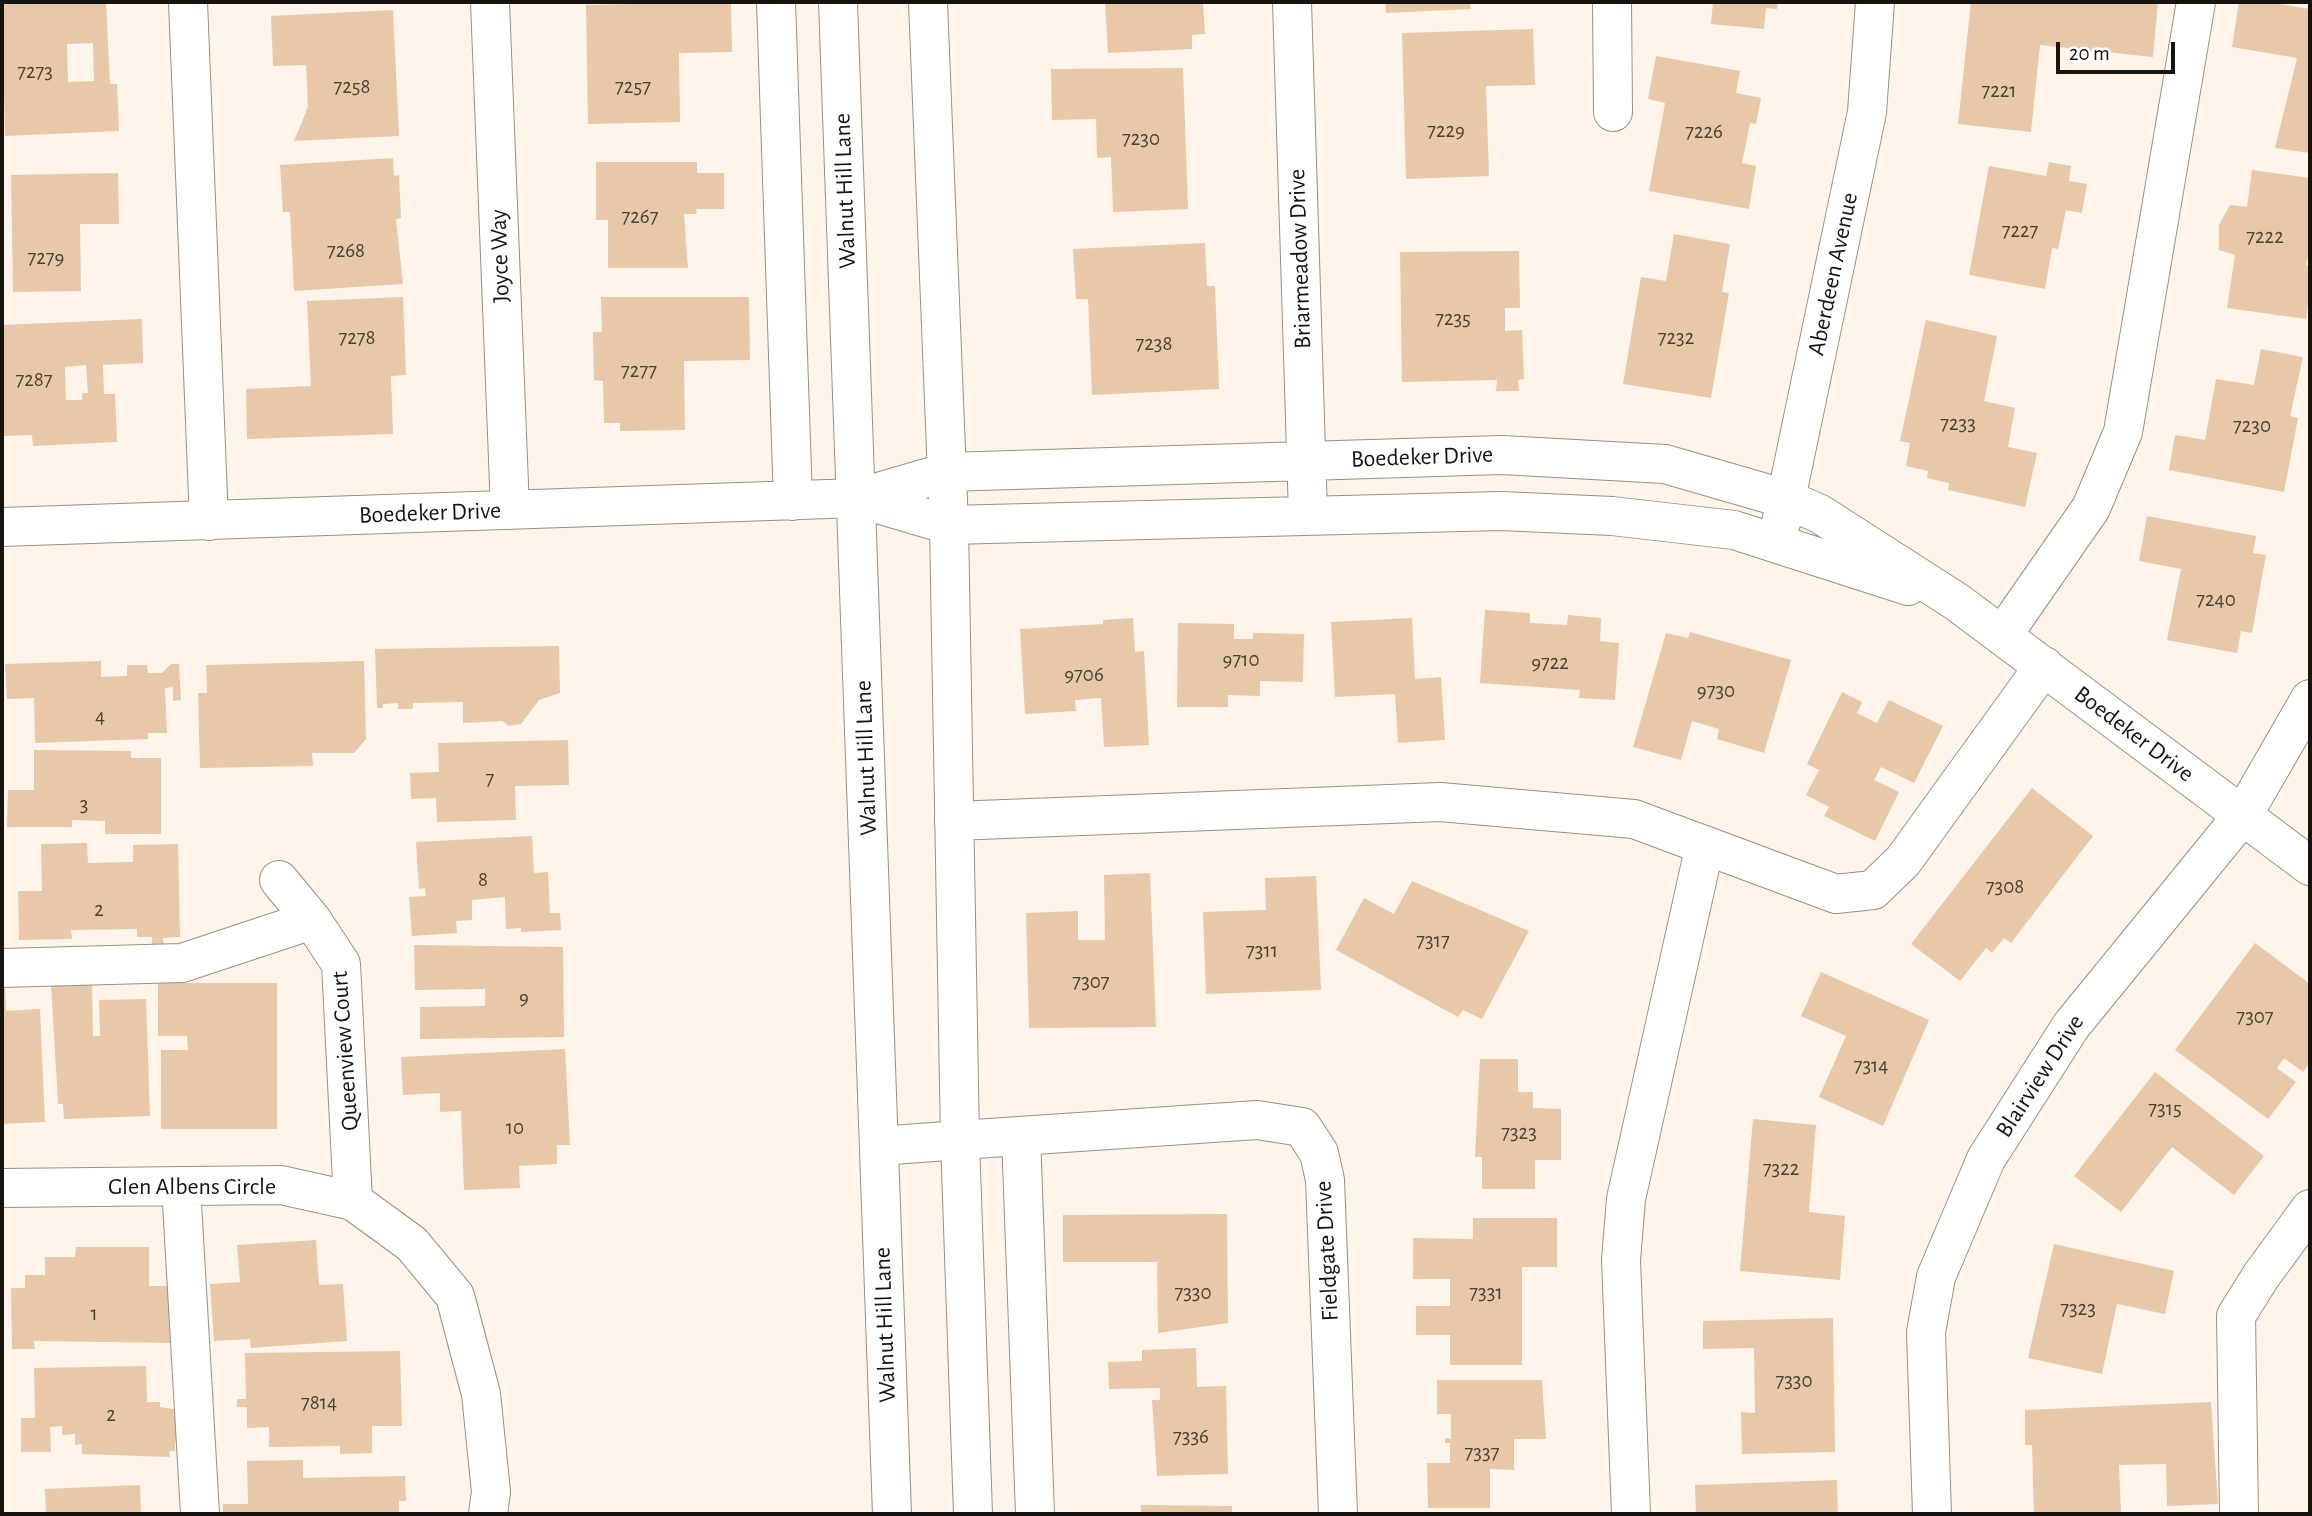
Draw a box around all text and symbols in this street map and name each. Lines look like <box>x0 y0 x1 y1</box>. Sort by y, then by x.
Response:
scale bar <box>2060 28 2179 72</box>
text: 20 m <box>2069 43 2110 64</box>
house number: 7273 <box>17 59 53 85</box>
house number: 7258 <box>333 74 371 100</box>
house number: 7257 <box>615 74 651 100</box>
house number: 7221 <box>1981 78 2017 104</box>
street label: Walnut Hill Lane <box>828 113 862 269</box>
house number: 7229 <box>1427 118 1465 144</box>
house number: 7226 <box>1685 119 1723 145</box>
house number: 7230 <box>1122 126 1160 152</box>
street label: Briarmeadow Drive <box>1282 169 1318 349</box>
street label: Aberdeen Avenue <box>1802 190 1864 358</box>
house number: 7267 <box>622 204 658 230</box>
street label: Joyce Way <box>484 209 516 303</box>
house number: 7227 <box>2002 218 2038 244</box>
house number: 7222 <box>2246 224 2284 250</box>
house number: 7268 <box>327 238 365 264</box>
house number: 7279 <box>28 245 64 271</box>
house number: 7235 <box>1435 306 1471 332</box>
house number: 7278 <box>338 325 376 351</box>
house number: 7232 <box>1658 325 1694 351</box>
house number: 7238 <box>1136 331 1172 357</box>
house number: 7277 <box>621 358 657 384</box>
house number: 7287 <box>15 367 53 393</box>
house number: 7233 <box>1940 411 1976 437</box>
house number: 7230 <box>2233 413 2271 439</box>
street label: Boedeker Drive <box>1350 440 1494 474</box>
street label: Boedeker Drive <box>358 496 502 530</box>
house number: 7240 <box>2196 587 2236 613</box>
house number: 9710 <box>1223 647 1259 673</box>
house number: 9722 <box>1531 650 1569 676</box>
house number: 9706 <box>1064 662 1104 688</box>
house number: 9730 <box>1697 678 1735 704</box>
street label: Walnut Hill Lane <box>849 680 883 836</box>
street label: Boedeker Drive <box>2069 680 2199 788</box>
house number: 4 <box>95 704 105 730</box>
house number: 7 <box>486 766 494 792</box>
house number: 3 <box>80 792 88 818</box>
house number: 8 <box>478 867 488 893</box>
house number: 7308 <box>1986 874 2024 900</box>
house number: 2 <box>94 897 104 923</box>
house number: 7317 <box>1416 928 1450 954</box>
house number: 7311 <box>1246 938 1278 964</box>
house number: 7307 <box>1072 969 1110 995</box>
street label: Queenview Court <box>325 970 365 1132</box>
house number: 9 <box>519 985 529 1011</box>
house number: 7307 <box>2236 1004 2274 1030</box>
street label: Blairview Drive <box>1990 1009 2090 1143</box>
house number: 7314 <box>1854 1053 1888 1079</box>
house number: 7315 <box>2148 1096 2182 1122</box>
house number: 10 <box>506 1115 524 1141</box>
house number: 7323 <box>1501 1120 1537 1146</box>
house number: 7322 <box>1763 1156 1799 1182</box>
street label: Glen Albens Circle <box>108 1173 276 1201</box>
street label: Fieldgate Drive <box>1309 1180 1345 1322</box>
street label: Walnut Hill Lane <box>868 1247 902 1403</box>
house number: 7330 <box>1174 1280 1212 1306</box>
house number: 7331 <box>1469 1280 1503 1306</box>
house number: 7323 <box>2060 1296 2096 1322</box>
house number: 1 <box>90 1301 98 1327</box>
house number: 7330 <box>1775 1368 1813 1394</box>
house number: 7814 <box>301 1390 337 1416</box>
house number: 2 <box>106 1402 116 1428</box>
house number: 7336 <box>1173 1424 1209 1450</box>
house number: 7337 <box>1465 1440 1499 1466</box>

